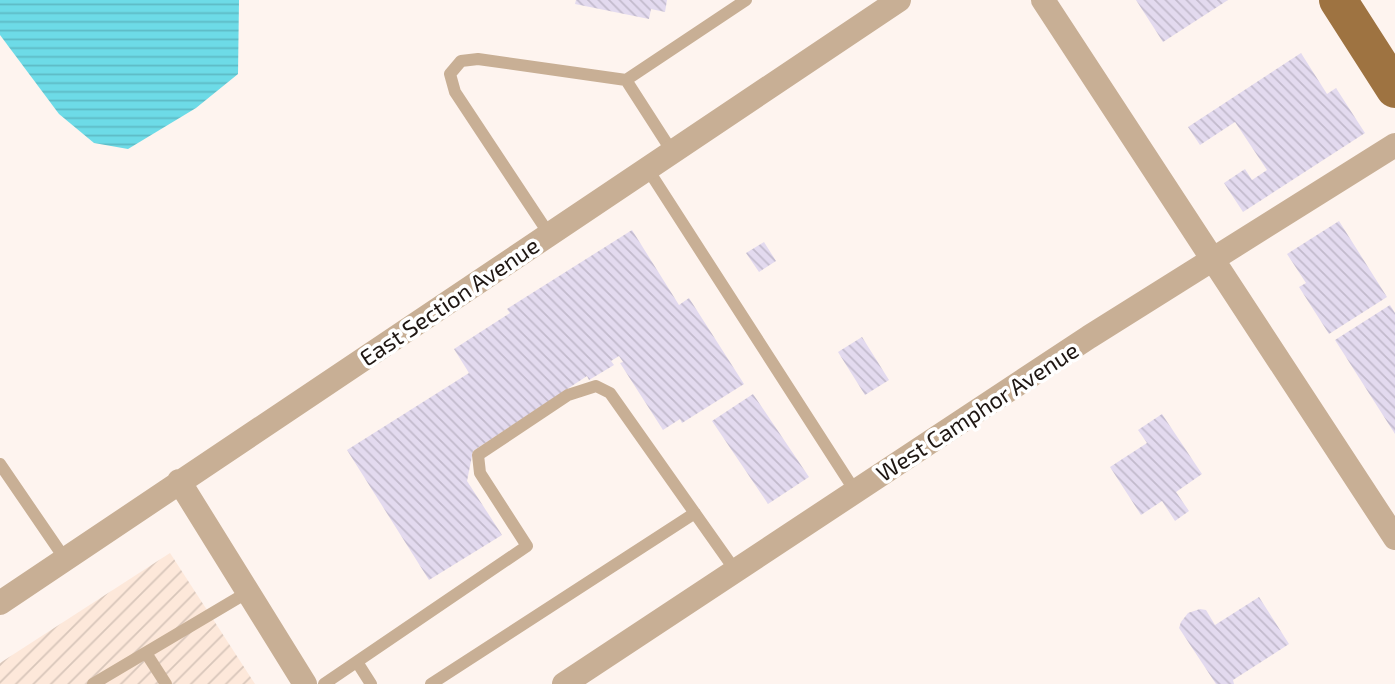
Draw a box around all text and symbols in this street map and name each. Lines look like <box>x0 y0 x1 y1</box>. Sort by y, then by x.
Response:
street label: East Section Avenue <box>354 231 544 371</box>
street label: West Camphor Avenue <box>871 335 1083 487</box>

